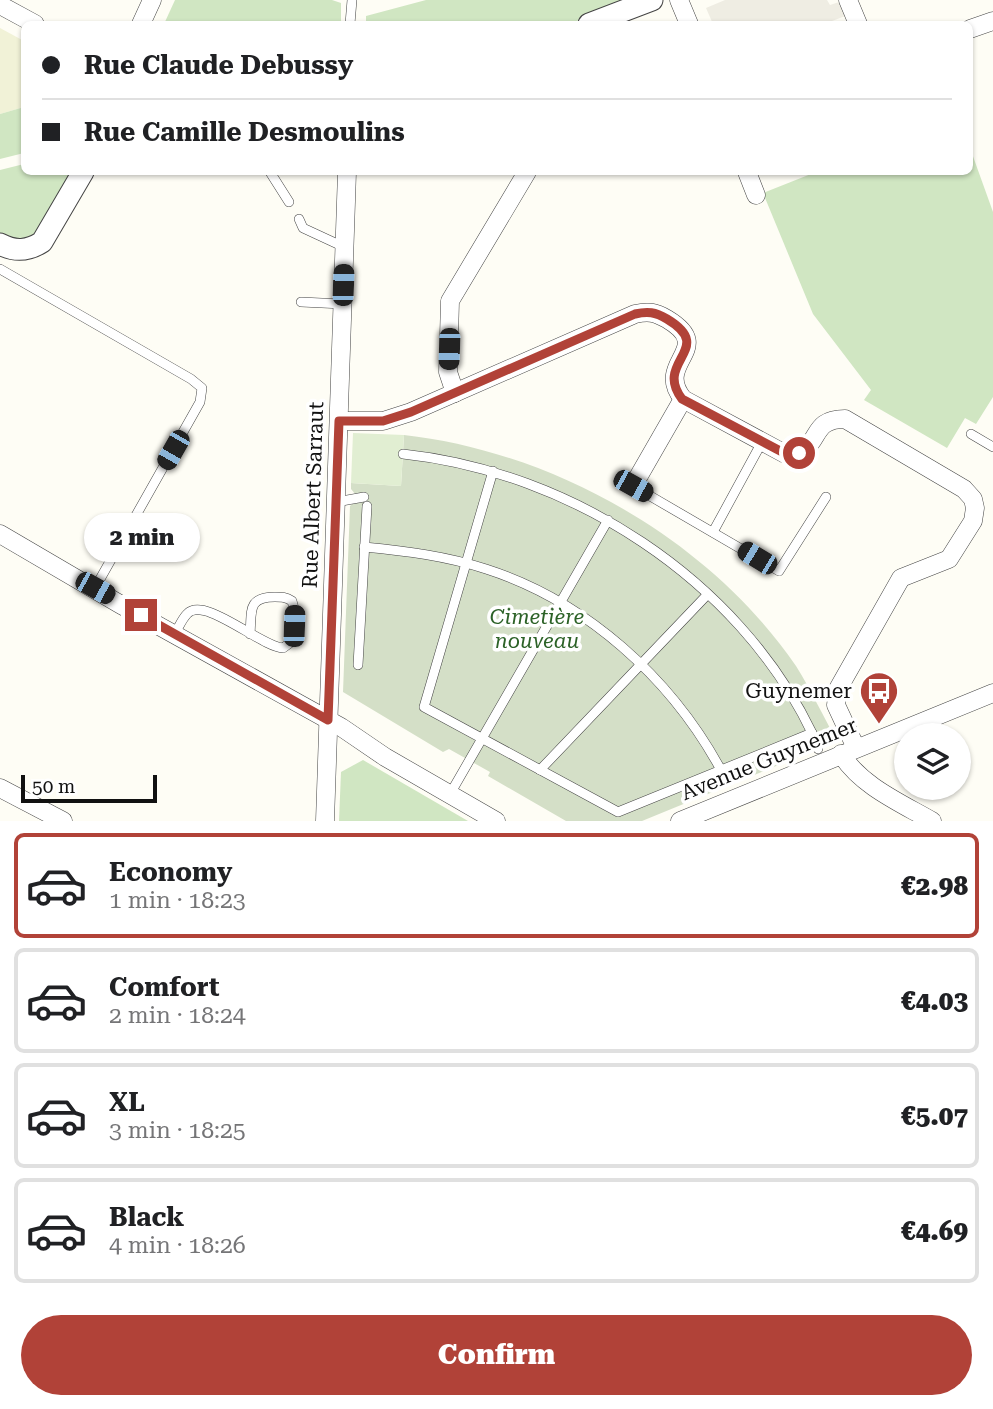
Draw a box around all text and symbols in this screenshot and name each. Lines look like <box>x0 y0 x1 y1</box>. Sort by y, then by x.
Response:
text: Rue Claude Debussy <box>84 50 353 80</box>
text: Rue Camille Desmoulins <box>84 117 405 147</box>
car <box>332 264 355 306</box>
car <box>438 328 461 370</box>
street label: Rue Albert Sarraut <box>298 401 328 589</box>
car <box>154 427 193 473</box>
route start <box>783 437 815 469</box>
car <box>610 467 657 505</box>
callout: 2 min <box>83 514 199 562</box>
text: 2 min <box>110 524 174 551</box>
car <box>734 538 781 578</box>
car <box>72 569 119 607</box>
route end <box>125 599 157 631</box>
car <box>283 605 306 647</box>
park label: Cimetière nouveau <box>490 605 584 653</box>
bus stop icon: Guynemer <box>858 670 900 725</box>
place label: Guynemer <box>745 679 852 703</box>
street label: Avenue Guynemer <box>678 713 861 805</box>
map controls <box>894 723 971 800</box>
button: layers <box>894 723 971 800</box>
scale bar <box>21 772 158 804</box>
text: 50 m <box>32 775 75 798</box>
icon: car <box>25 854 88 917</box>
text: Economy <box>109 857 232 887</box>
text: €2.98 <box>901 871 968 901</box>
text: 1 min · 18:23 <box>109 887 246 914</box>
icon: car <box>25 969 88 1032</box>
text: Comfort <box>109 972 219 1002</box>
text: €4.03 <box>901 986 968 1016</box>
text: 2 min · 18:24 <box>109 1002 246 1029</box>
icon: car <box>25 1084 88 1147</box>
text: XL <box>109 1087 145 1117</box>
text: €5.07 <box>901 1101 968 1131</box>
text: 3 min · 18:25 <box>109 1117 246 1144</box>
icon: car <box>25 1199 88 1262</box>
text: Black <box>109 1202 184 1232</box>
text: €4.69 <box>901 1216 968 1246</box>
text: 4 min · 18:26 <box>109 1232 246 1259</box>
button: Confirm <box>21 1315 972 1395</box>

